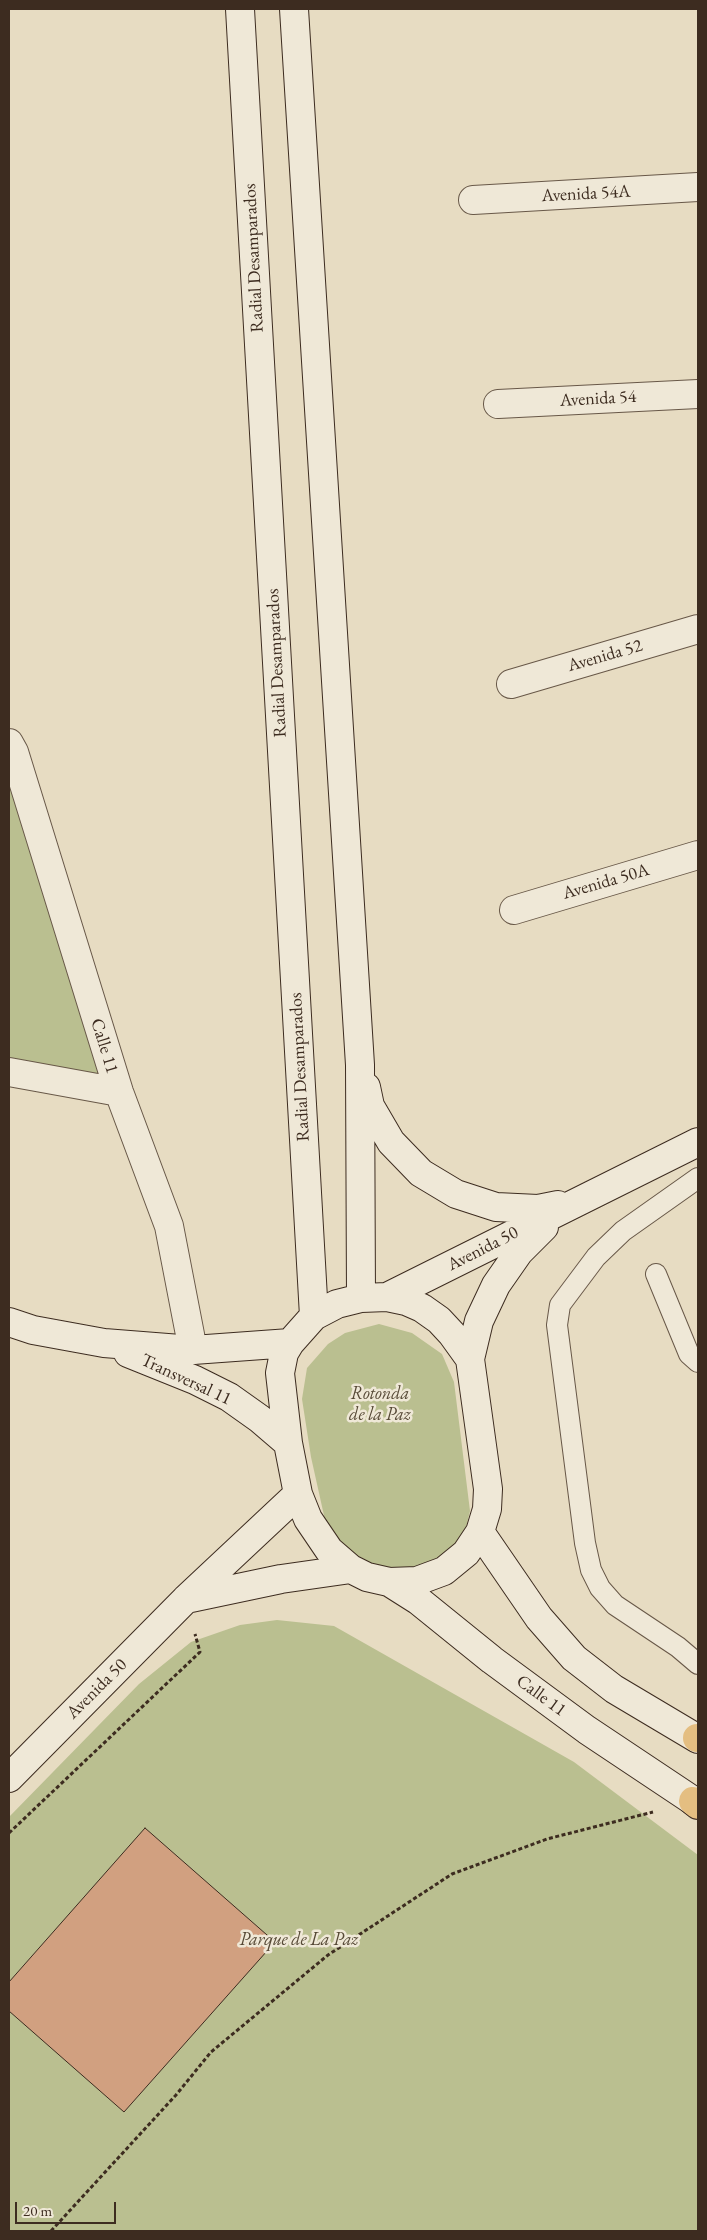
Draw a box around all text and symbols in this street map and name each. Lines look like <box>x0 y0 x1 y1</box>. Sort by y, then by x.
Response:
street label: Avenida 54A <box>541 181 631 207</box>
street label: Radial Desamparados <box>239 183 269 333</box>
street label: Avenida 54 <box>559 386 637 412</box>
street label: Radial Desamparados <box>262 588 292 738</box>
street label: Avenida 52 <box>565 635 645 677</box>
street label: Avenida 50A <box>560 859 652 905</box>
street label: Radial Desamparados <box>285 992 315 1142</box>
street label: Calle 11 <box>85 1016 123 1076</box>
street label: Avenida 50 <box>444 1222 522 1276</box>
street label: Transversal 11 <box>137 1350 235 1410</box>
park label: Rotonda de la Paz <box>349 1383 411 1426</box>
street label: Avenida 50 <box>62 1654 132 1724</box>
street label: Calle 11 <box>512 1671 570 1721</box>
park label: Parque de La Paz <box>240 1929 358 1951</box>
scale bar <box>18 2192 119 2224</box>
text: 20 m <box>23 2201 52 2220</box>

